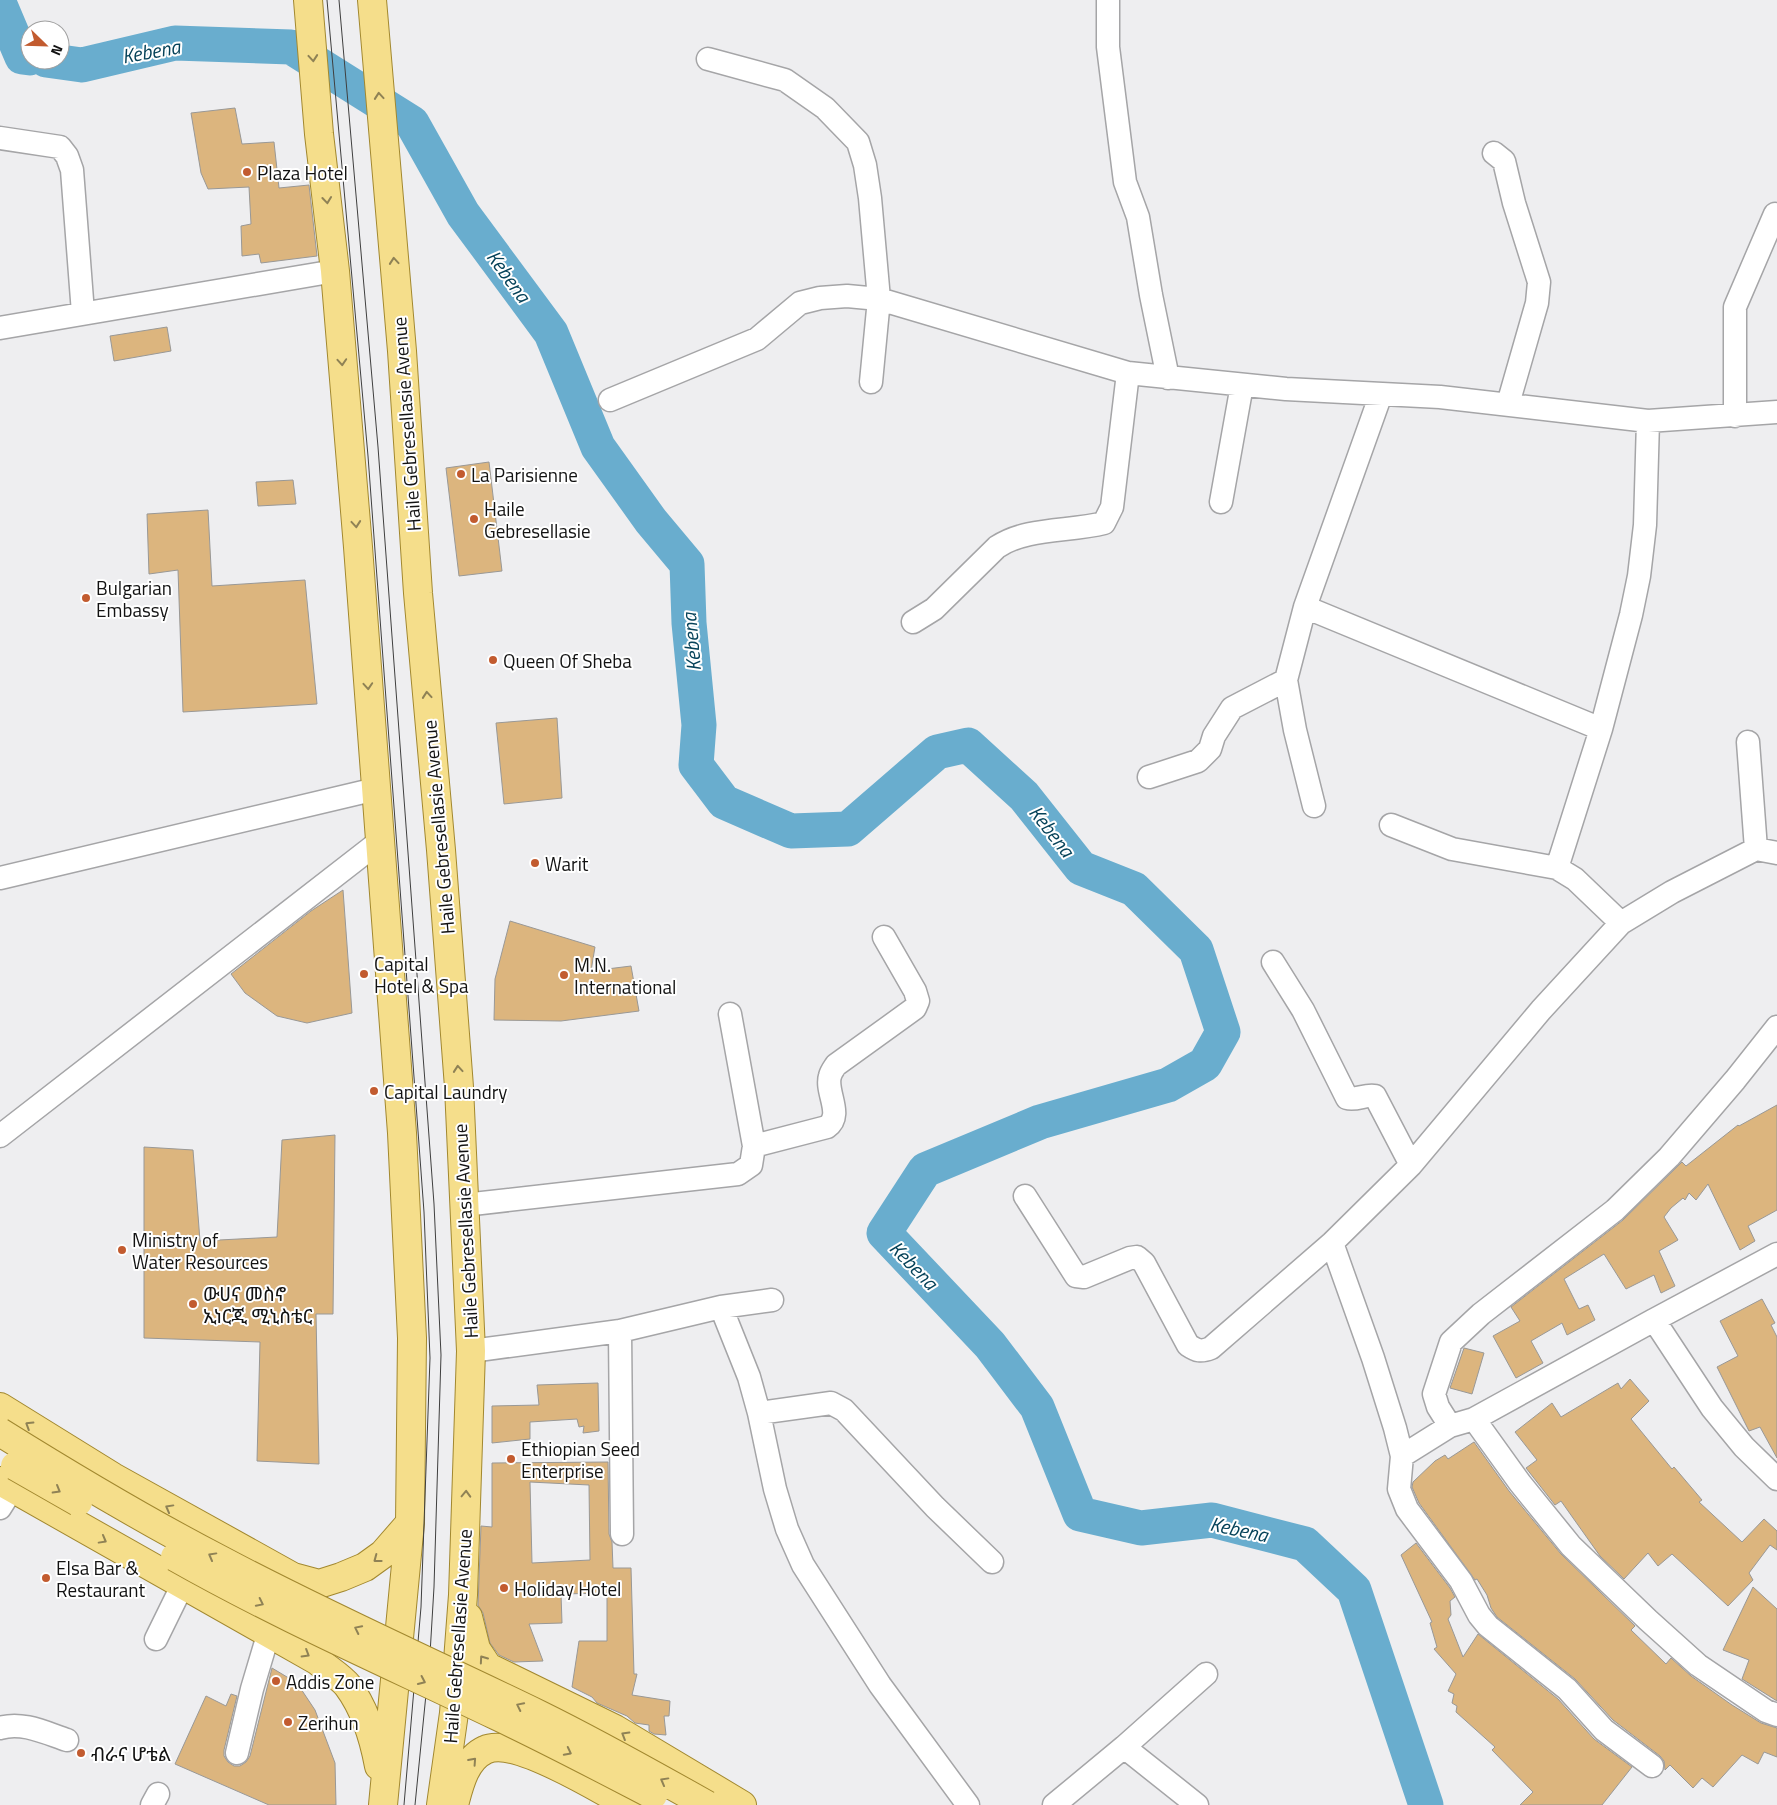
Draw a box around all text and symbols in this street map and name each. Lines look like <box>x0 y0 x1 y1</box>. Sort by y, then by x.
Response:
north arrow <box>20 20 70 70</box>
water label: Kebena <box>120 30 183 71</box>
text: N <box>46 42 69 59</box>
one-way arrow <box>307 55 318 63</box>
one-way arrow <box>374 91 385 99</box>
place label: Plaza Hotel <box>257 158 348 187</box>
marker: Plaza Hotel <box>241 166 253 178</box>
one-way arrow <box>321 196 332 204</box>
water label: Kebena <box>479 243 539 310</box>
one-way arrow <box>388 257 399 265</box>
street label: Haile Gebresellasie Avenue <box>384 316 428 532</box>
one-way arrow <box>336 358 347 366</box>
place label: La Parisienne <box>471 460 578 489</box>
marker: La Parisienne <box>455 468 467 480</box>
place label: Haile Gebresellasie <box>484 494 591 545</box>
marker: Haile Gebresellasie <box>468 513 480 525</box>
one-way arrow <box>350 520 361 528</box>
place label: Bulgarian Embassy <box>96 573 172 624</box>
marker: Bulgarian Embassy <box>80 592 92 604</box>
water label: Kebena <box>673 611 709 672</box>
place label: Queen Of Sheba <box>503 646 632 675</box>
marker: Queen Of Sheba <box>487 654 499 666</box>
one-way arrow <box>363 682 374 690</box>
one-way arrow <box>422 691 433 699</box>
street label: Haile Gebresellasie Avenue <box>414 719 462 935</box>
water label: Kebena <box>1022 798 1083 864</box>
place label: Warit <box>545 849 589 878</box>
marker: Warit <box>529 857 541 869</box>
place label: Capital Hotel & Spa <box>374 949 469 1000</box>
place label: M.N. International <box>574 950 676 1001</box>
marker: Capital Hotel & Spa <box>358 968 370 980</box>
marker: M.N. International <box>558 969 570 981</box>
one-way arrow <box>453 1065 464 1073</box>
place label: Capital Laundry <box>384 1077 508 1106</box>
marker: Capital Laundry <box>368 1085 380 1097</box>
street label: Haile Gebresellasie Avenue <box>445 1123 485 1339</box>
place label: Ministry of Water Resources <box>132 1225 268 1276</box>
water label: Kebena <box>883 1233 946 1297</box>
marker: Ministry of Water Resources <box>116 1244 128 1256</box>
place label: ውሀና መስኖ ኢነርጂ ሚኒስቴር <box>203 1279 313 1330</box>
marker: ውሀና መስኖ ኢነርጂ ሚኒስቴር <box>187 1298 199 1310</box>
one-way arrow <box>26 1422 35 1432</box>
place label: Ethiopian Seed Enterprise <box>521 1434 640 1485</box>
marker: Ethiopian Seed Enterprise <box>505 1453 517 1465</box>
one-way arrow <box>52 1483 61 1493</box>
one-way arrow <box>461 1490 471 1498</box>
one-way arrow <box>165 1505 174 1515</box>
water label: Kebena <box>1207 1508 1272 1550</box>
street label: Haile Gebresellasie Avenue <box>435 1528 479 1744</box>
one-way arrow <box>98 1534 107 1544</box>
one-way arrow <box>209 1552 218 1562</box>
place label: Elsa Bar & Restaurant <box>56 1553 145 1604</box>
one-way arrow <box>373 1553 382 1562</box>
marker: Elsa Bar & Restaurant <box>40 1572 52 1584</box>
place label: Holiday Hotel <box>514 1574 621 1603</box>
marker: Holiday Hotel <box>498 1582 510 1594</box>
one-way arrow <box>255 1597 264 1607</box>
one-way arrow <box>354 1625 363 1635</box>
one-way arrow <box>300 1648 309 1658</box>
one-way arrow <box>480 1655 489 1665</box>
place label: Addis Zone <box>286 1667 374 1696</box>
marker: Addis Zone <box>270 1675 282 1687</box>
one-way arrow <box>417 1675 426 1685</box>
one-way arrow <box>516 1702 525 1712</box>
place label: Zerihun <box>298 1708 359 1737</box>
marker: Zerihun <box>282 1716 294 1728</box>
one-way arrow <box>621 1731 630 1741</box>
place label: ብራና ሆቴል <box>91 1739 171 1768</box>
one-way arrow <box>563 1746 572 1756</box>
marker: ብራና ሆቴል <box>75 1747 87 1759</box>
one-way arrow <box>468 1758 477 1767</box>
one-way arrow <box>661 1777 670 1787</box>

